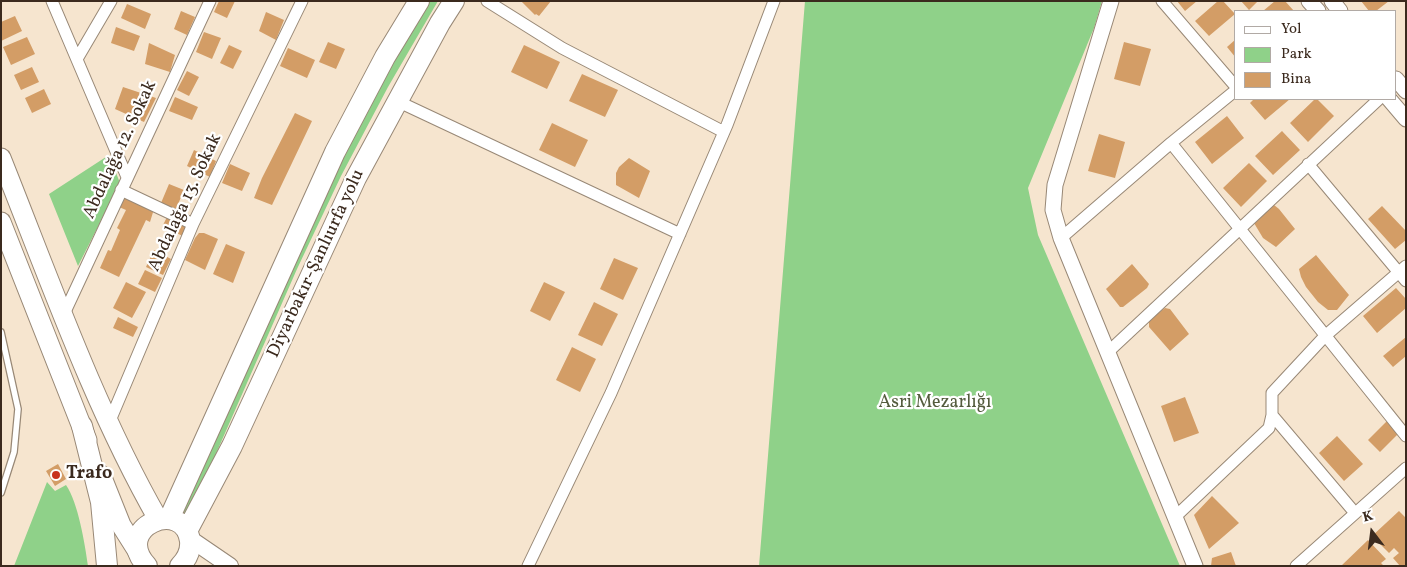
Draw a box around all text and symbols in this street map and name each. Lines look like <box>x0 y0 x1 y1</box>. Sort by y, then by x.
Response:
legend <box>1234 10 1397 100</box>
text: Yol <box>1281 19 1301 40</box>
text: Park <box>1281 44 1312 65</box>
text: Bina <box>1281 69 1311 90</box>
street label: Abdalağa 12. Sokak <box>79 77 163 223</box>
street label: Abdalağa 13. Sokak <box>145 131 227 275</box>
street label: Diyarbakır-Şanlıurfa yolu <box>264 166 370 362</box>
park label: Asri Mezarlığı <box>879 393 991 415</box>
place label: Trafo <box>66 464 112 486</box>
marker: Trafo <box>50 469 62 481</box>
north arrow <box>1347 507 1397 557</box>
text: K <box>1361 507 1375 528</box>

